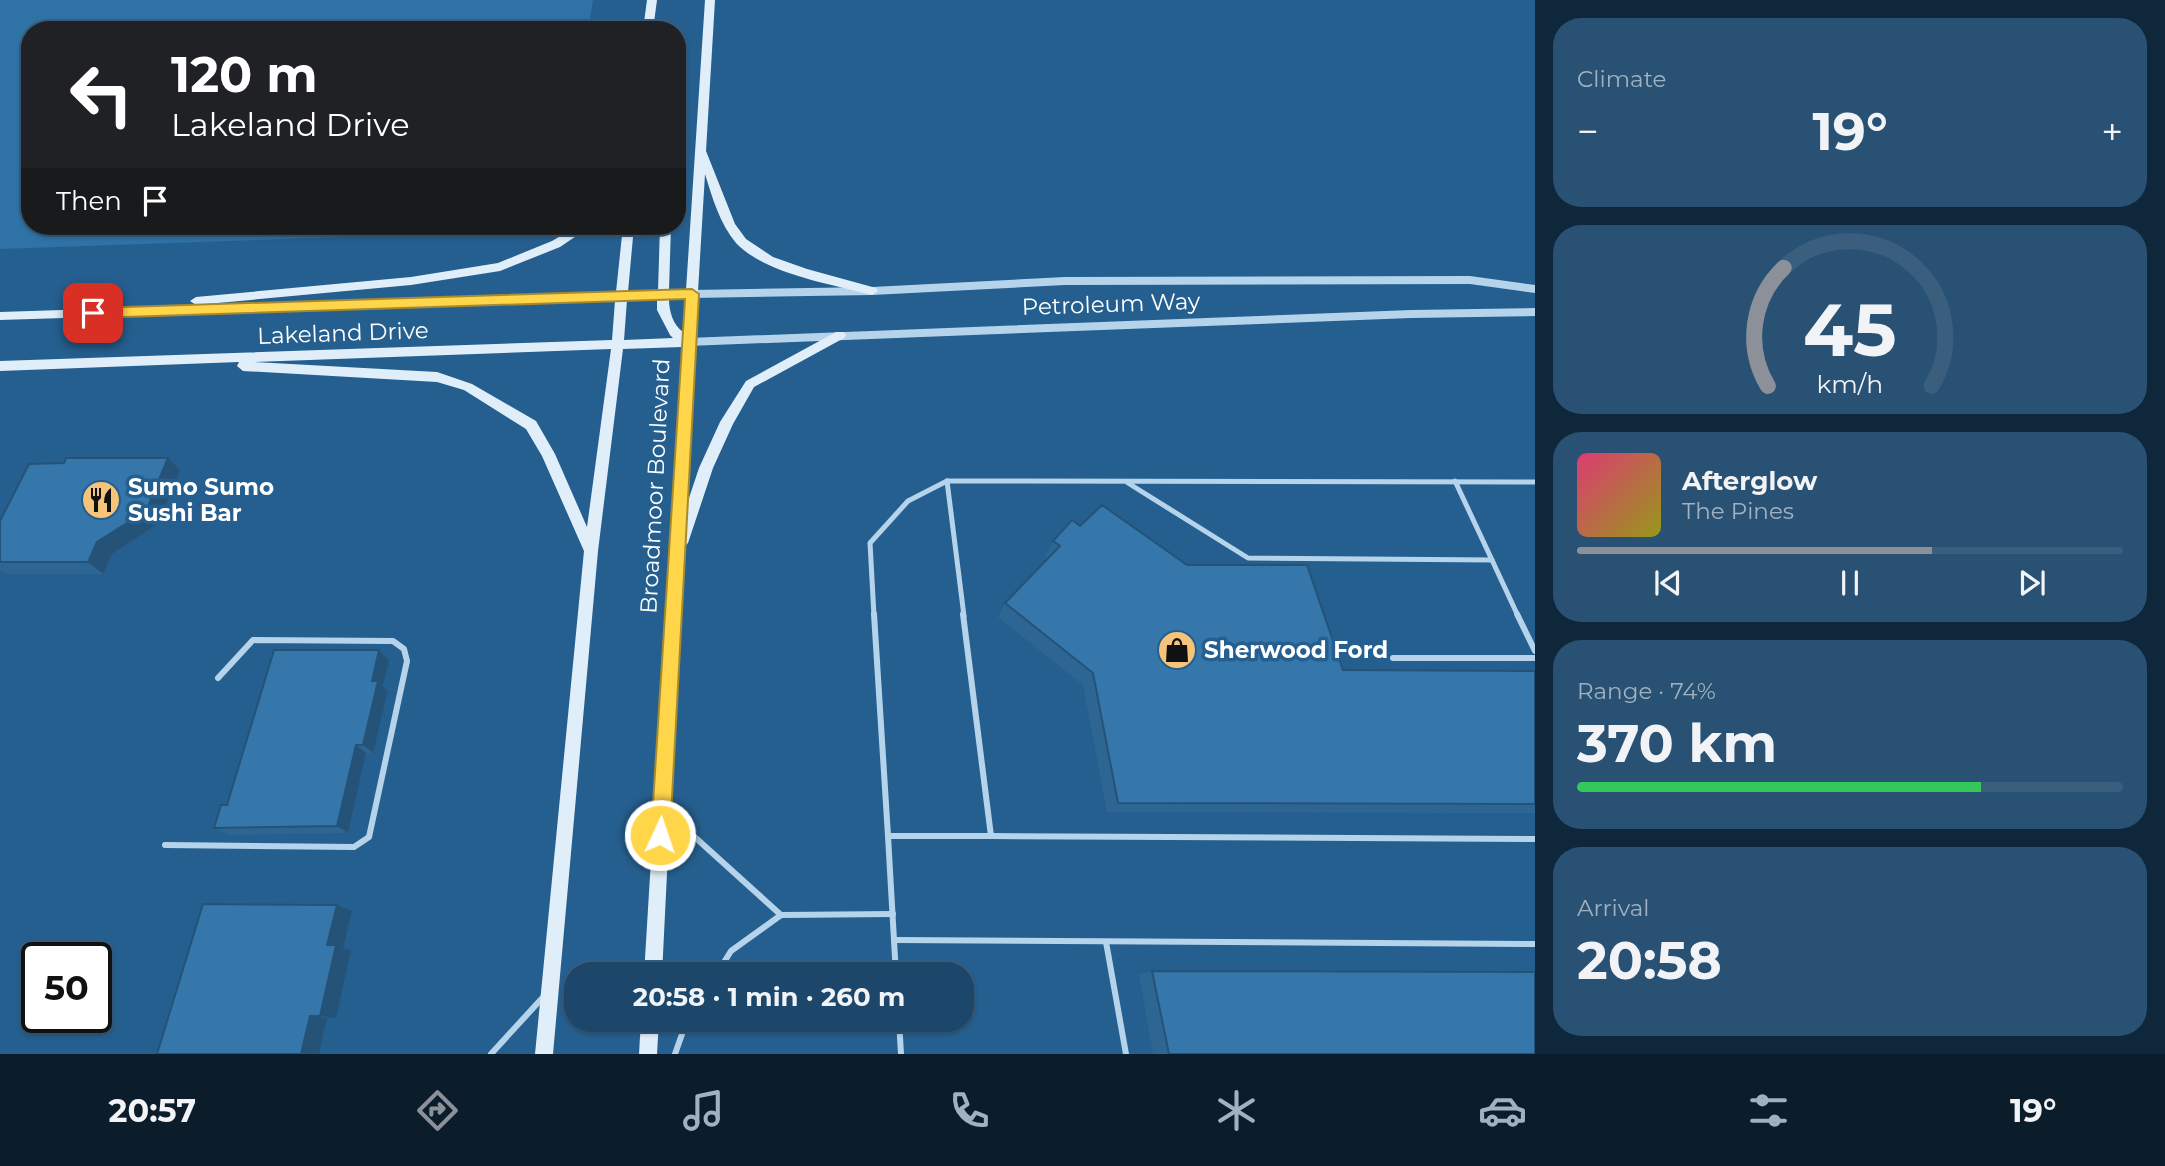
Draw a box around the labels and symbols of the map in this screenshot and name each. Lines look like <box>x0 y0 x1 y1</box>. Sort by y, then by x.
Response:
pin <box>63 283 123 343</box>
street label: Petroleum Way <box>1021 287 1201 321</box>
street label: Lakeland Drive <box>257 316 429 350</box>
street label: Broadmoor Boulevard <box>634 358 676 614</box>
place label: Sumo Sumo Sushi Bar <box>128 473 274 527</box>
restaurant icon: Sumo Sumo Sushi Bar <box>80 479 122 521</box>
shop icon: Sherwood Ford <box>1156 629 1198 671</box>
place label: Sherwood Ford <box>1204 636 1388 664</box>
position arrow <box>623 798 697 872</box>
speed limit sign: 50 <box>21 942 112 1033</box>

